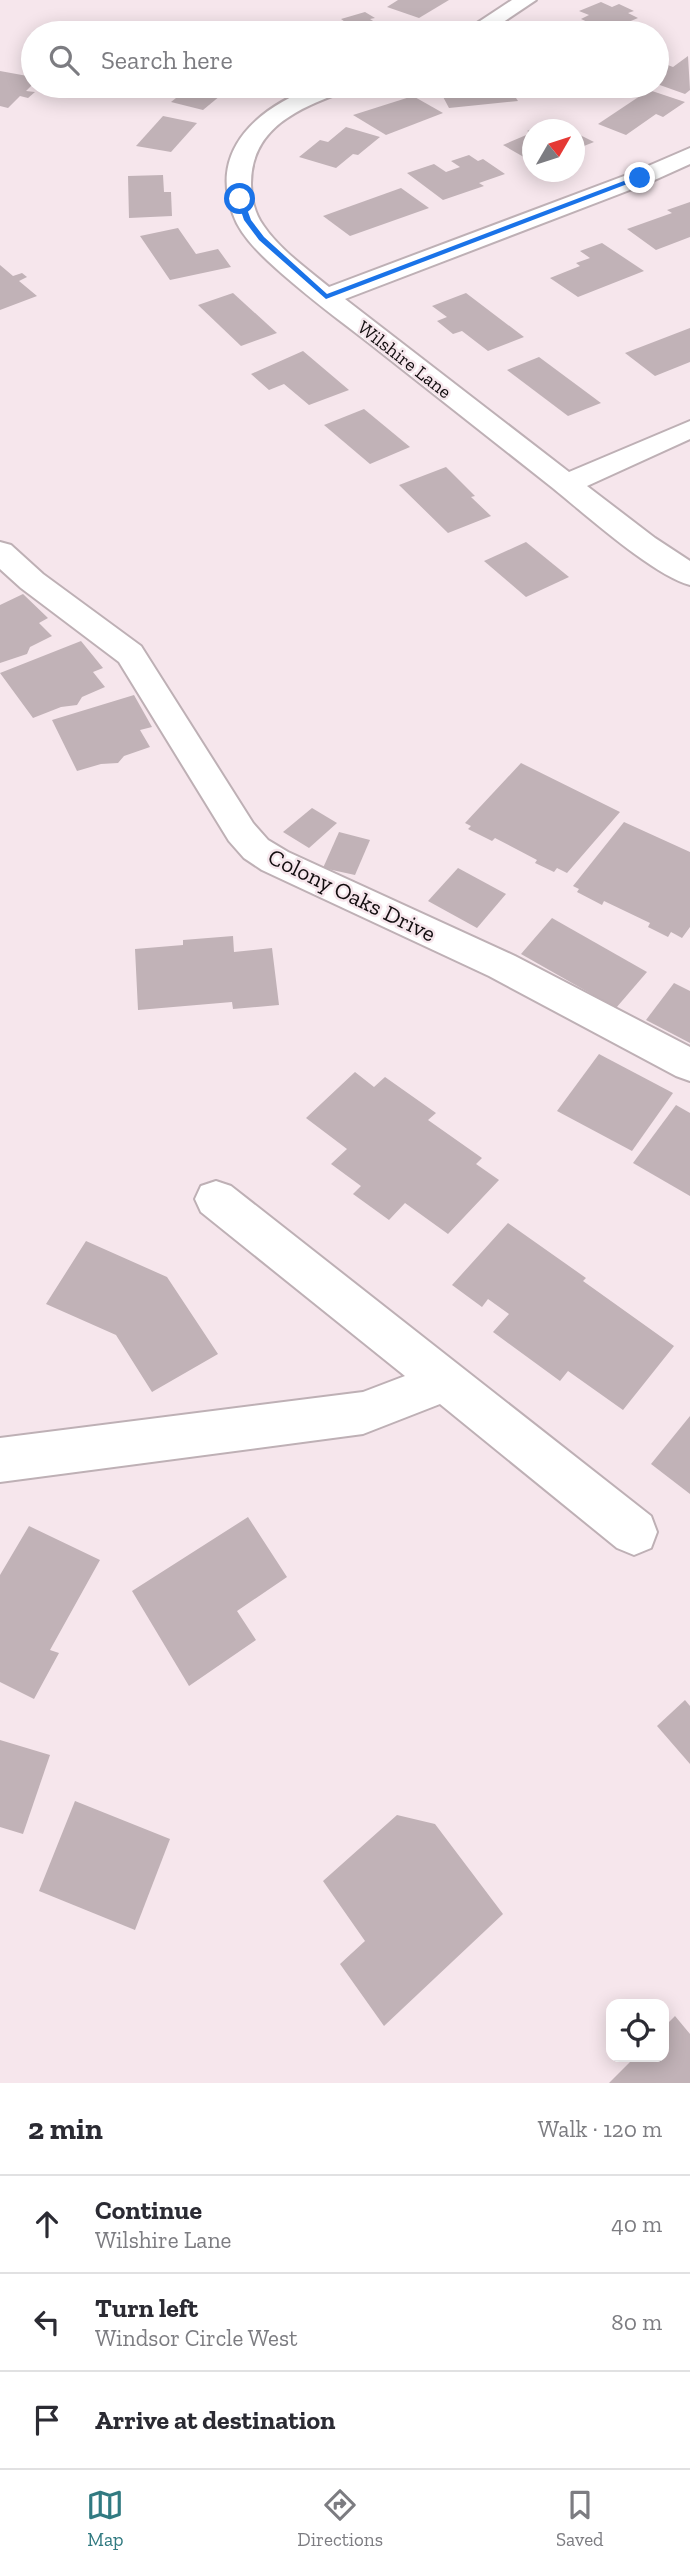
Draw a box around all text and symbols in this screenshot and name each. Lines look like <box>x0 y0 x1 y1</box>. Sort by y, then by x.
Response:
search box <box>21 21 669 98</box>
icon: search <box>45 41 83 79</box>
text: Search here <box>101 44 233 76</box>
north arrow <box>522 119 585 182</box>
route end <box>624 162 655 193</box>
route start <box>224 183 255 214</box>
street label: Wilshire Lane <box>353 316 456 403</box>
street label: Colony Oaks Drive <box>264 842 440 948</box>
map controls <box>606 1999 669 2062</box>
button: locate <box>606 1999 669 2062</box>
text: 2 min <box>28 2111 103 2147</box>
text: Walk · 120 m <box>538 2115 662 2143</box>
text: Continue <box>95 2194 202 2226</box>
icon: ahead <box>28 2205 66 2243</box>
text: 40 m <box>611 2210 662 2238</box>
text: Wilshire Lane <box>95 2226 231 2254</box>
text: Turn left <box>95 2292 198 2324</box>
icon: left <box>28 2303 66 2341</box>
text: 80 m <box>611 2308 662 2336</box>
text: Windsor Circle West <box>95 2324 298 2352</box>
icon: arrive <box>28 2401 66 2439</box>
text: Arrive at destination <box>95 2404 335 2436</box>
tab: Map <box>86 2486 124 2551</box>
tab: Directions <box>297 2486 383 2551</box>
tab: Saved <box>556 2486 604 2551</box>

